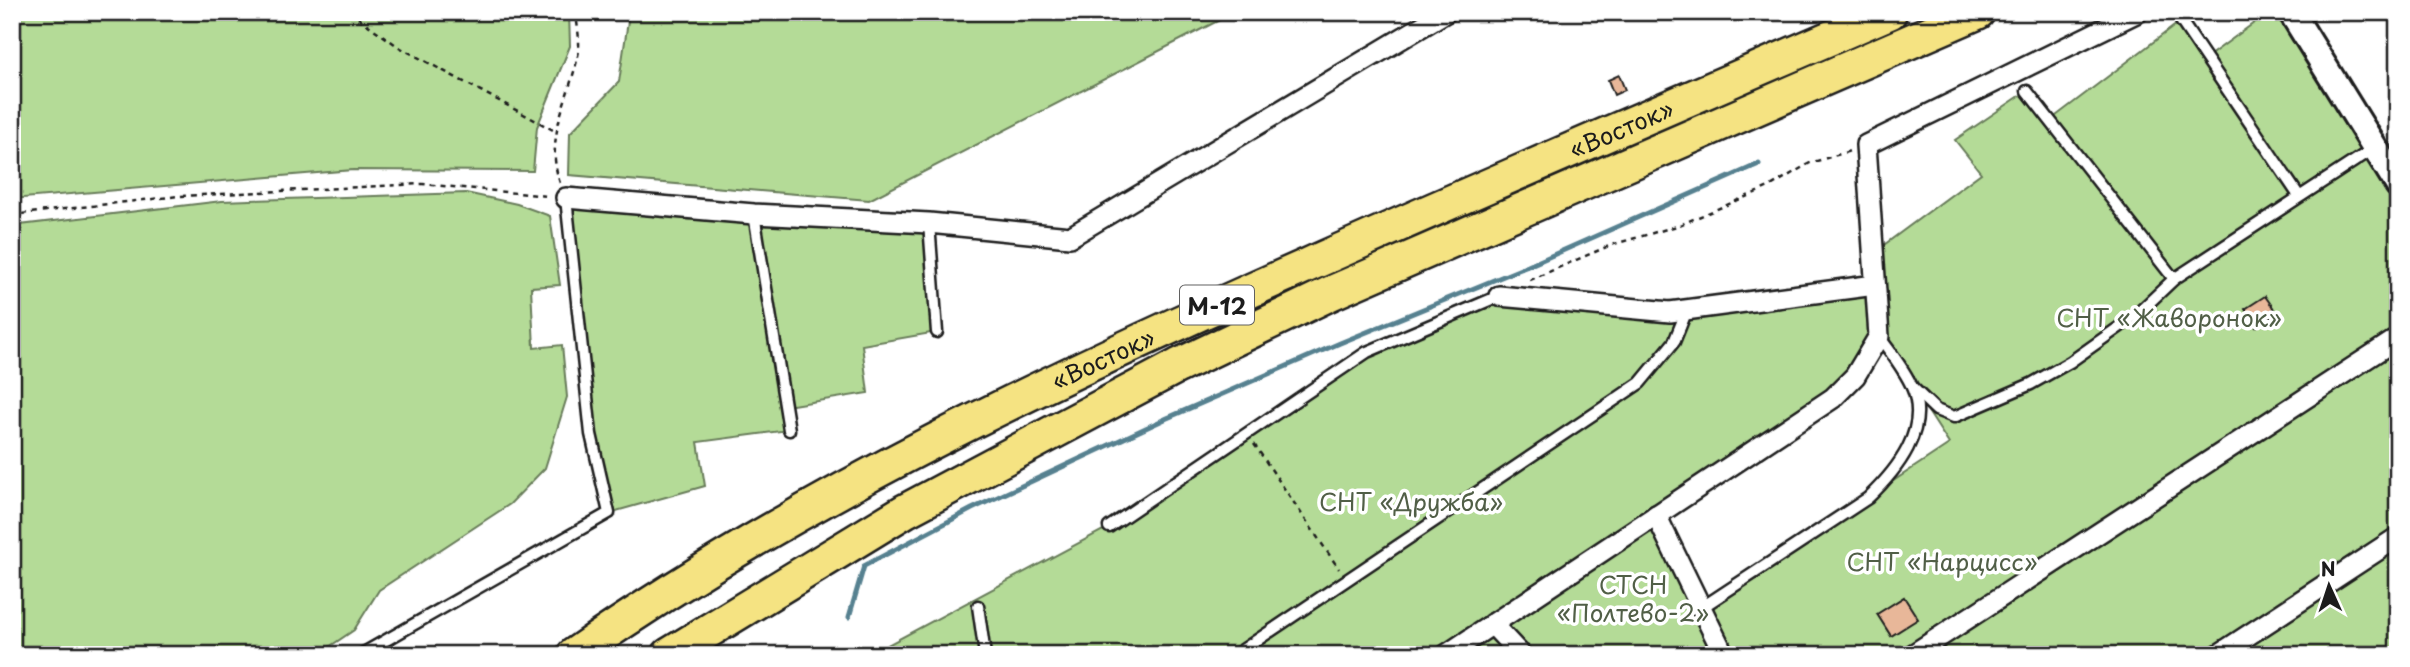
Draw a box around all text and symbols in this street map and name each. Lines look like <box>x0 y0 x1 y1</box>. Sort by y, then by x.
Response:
street label: «Восток» <box>1563 90 1679 167</box>
road number: М-12 <box>1180 286 1254 324</box>
park label: СНТ «Жаворонок» <box>2056 299 2282 335</box>
street label: «Восток» <box>1045 319 1160 398</box>
park label: СНТ «Дружба» <box>1319 483 1503 519</box>
park label: СНТ «Нарцисс» <box>1847 543 2037 579</box>
north arrow <box>2294 552 2364 622</box>
text: N <box>2320 554 2336 582</box>
park label: СТСН «Полтево-2» <box>1557 566 1709 630</box>

